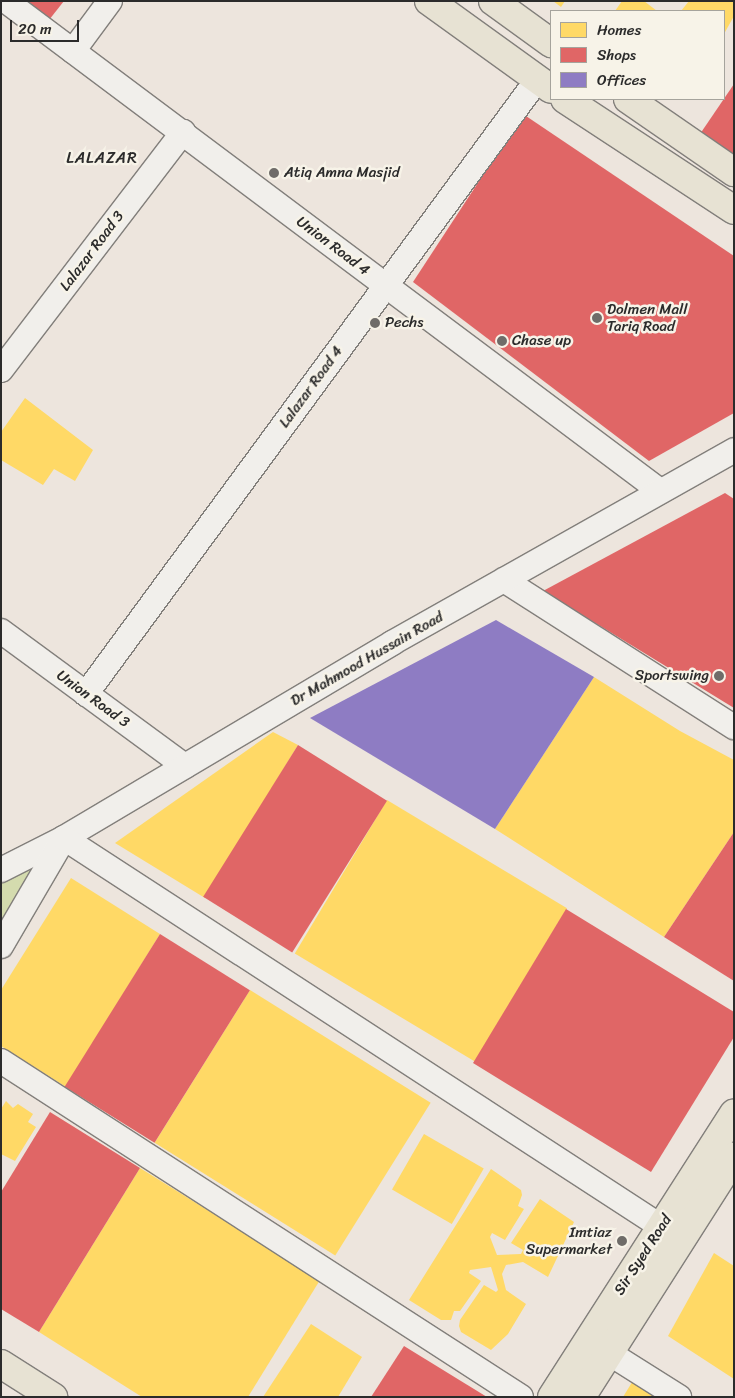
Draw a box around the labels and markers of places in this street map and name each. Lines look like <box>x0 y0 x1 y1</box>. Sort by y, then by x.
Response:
place label: Atiq Amna Masjid <box>284 164 400 182</box>
marker: Atiq Amna Masjid <box>268 167 280 179</box>
place label: Dolmen Mall Tariq Road <box>607 300 687 335</box>
marker: Dolmen Mall Tariq Road <box>591 312 603 324</box>
place label: Pechs <box>385 314 423 332</box>
marker: Pechs <box>369 317 381 329</box>
place label: Chase up <box>512 332 571 350</box>
marker: Chase up <box>496 335 508 347</box>
place label: Sportswing <box>635 667 709 685</box>
marker: Sportswing <box>713 670 725 682</box>
place label: Imtiaz Supermarket <box>526 1223 612 1258</box>
marker: Imtiaz Supermarket <box>616 1235 628 1247</box>

